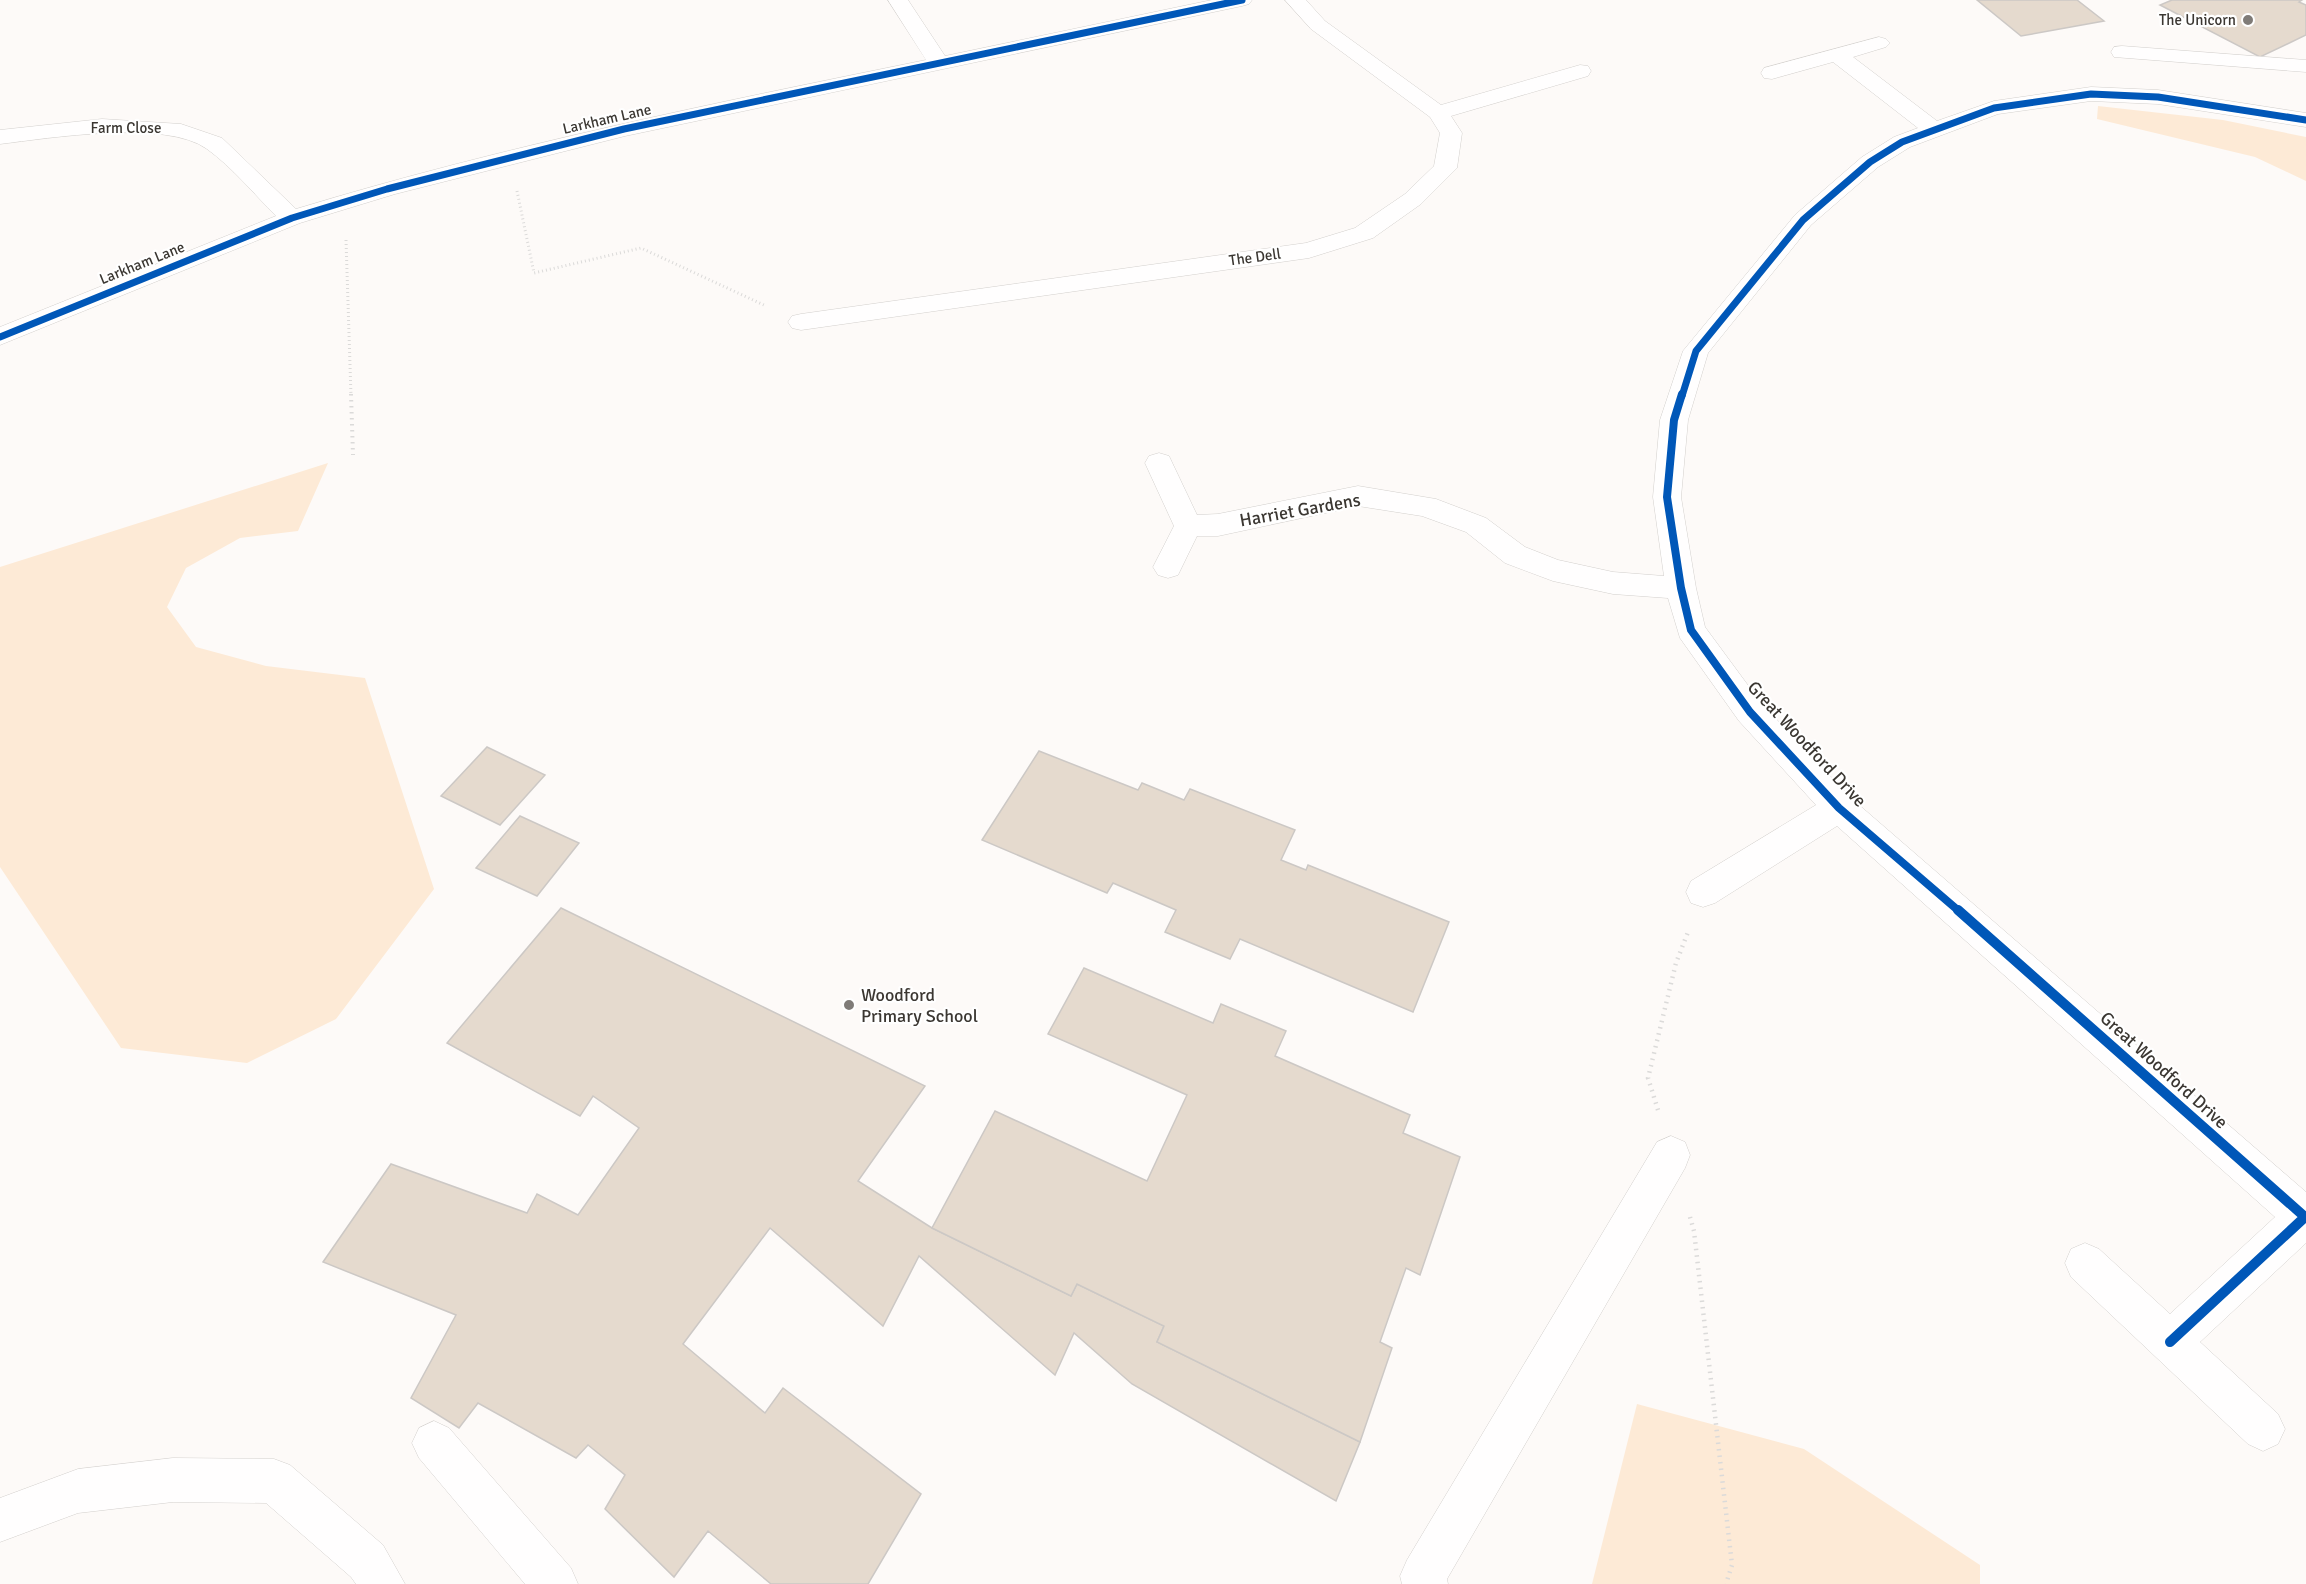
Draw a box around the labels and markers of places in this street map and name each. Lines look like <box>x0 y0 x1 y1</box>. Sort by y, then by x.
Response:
place label: The Unicorn <box>2159 11 2236 29</box>
marker: The Unicorn <box>2241 13 2255 27</box>
place label: Woodford Primary School <box>861 984 978 1027</box>
marker: Woodford Primary School <box>842 998 856 1012</box>

